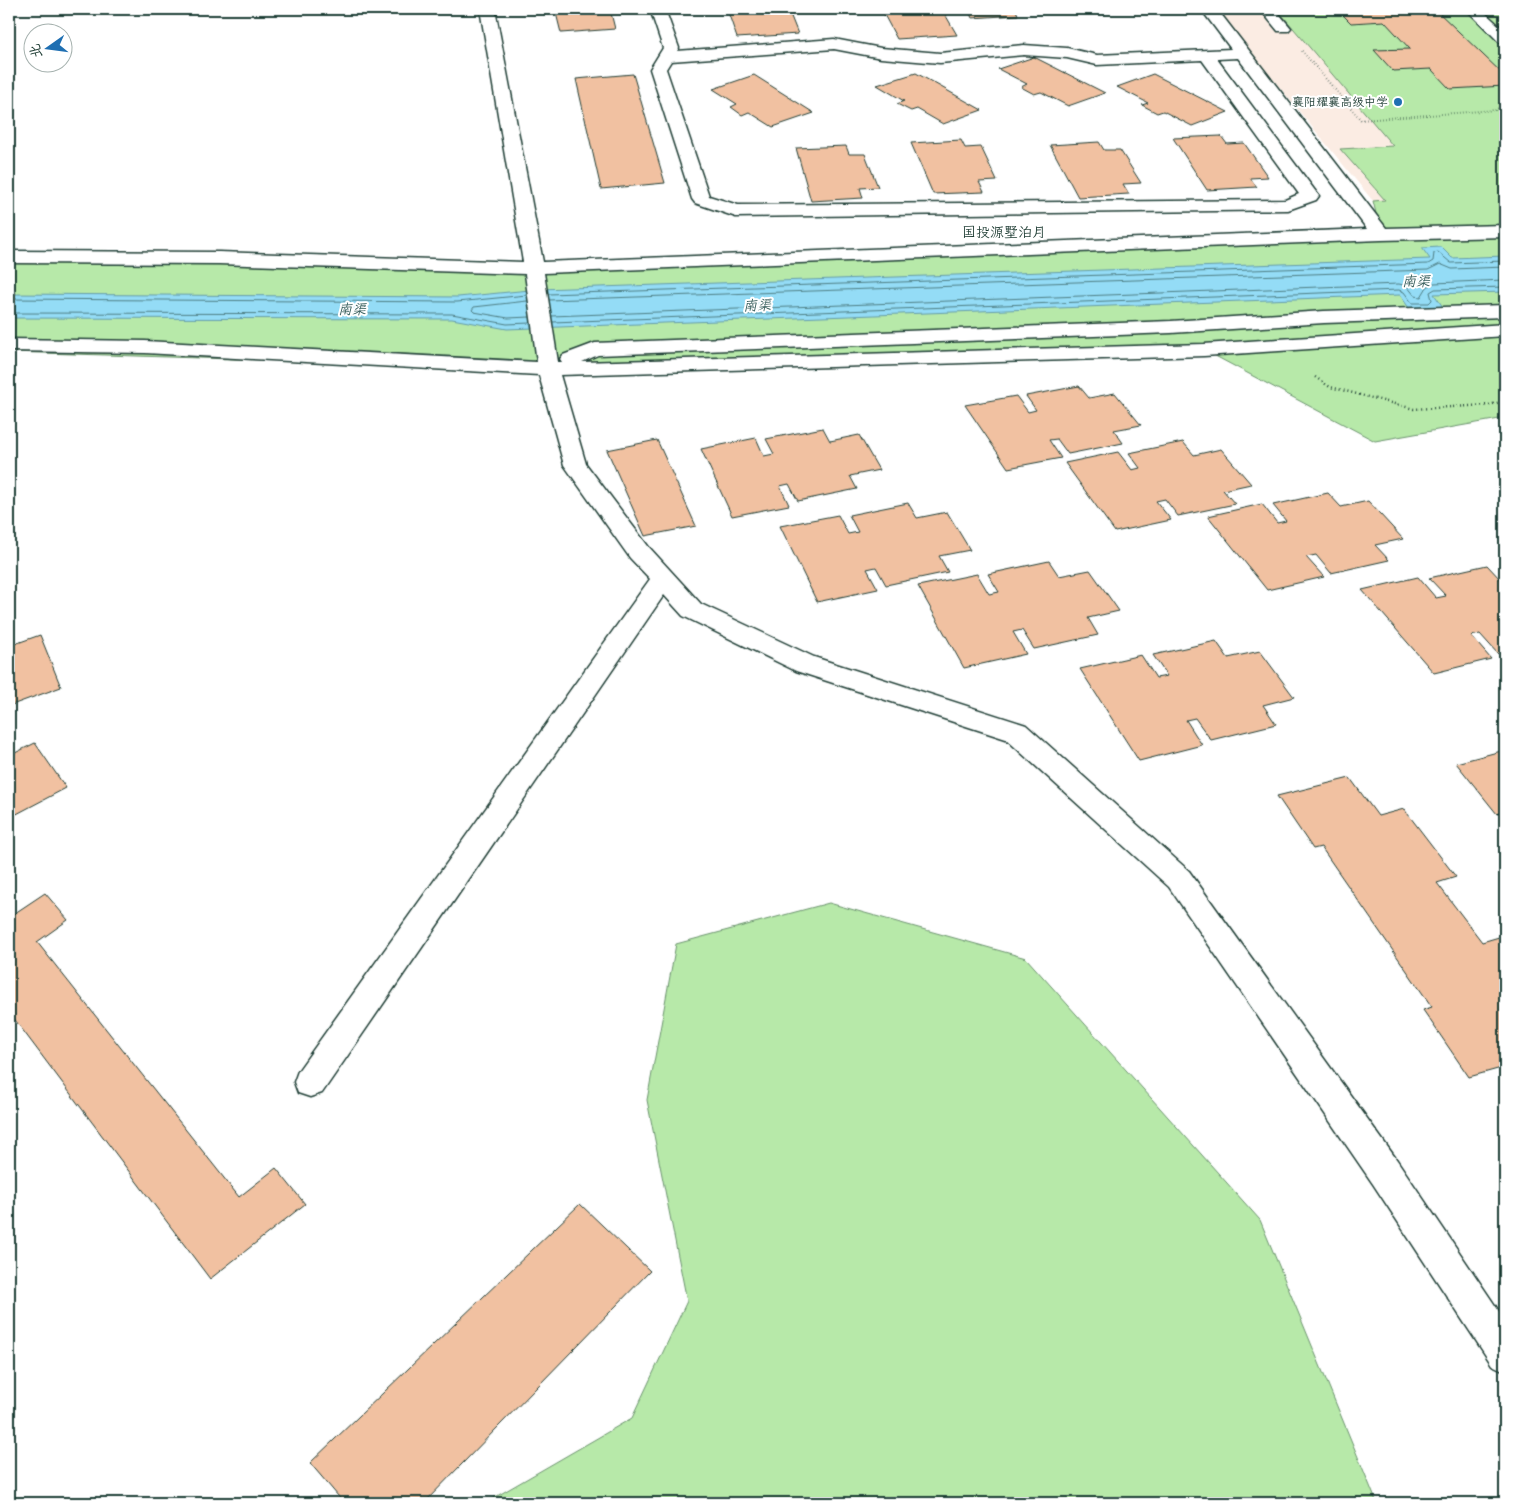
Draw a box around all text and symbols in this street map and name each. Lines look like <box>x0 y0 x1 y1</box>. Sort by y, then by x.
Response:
north arrow <box>22 22 72 72</box>
text: 北 <box>26 42 46 60</box>
place label: 襄阳耀襄高级中学 <box>1292 95 1388 110</box>
marker: 襄阳耀襄高级中学 <box>1392 96 1404 108</box>
district label: 国投源墅泊月 <box>962 224 1046 241</box>
water label: 南渠 <box>1402 273 1431 290</box>
water label: 南渠 <box>743 296 772 314</box>
water label: 南渠 <box>338 301 367 318</box>

